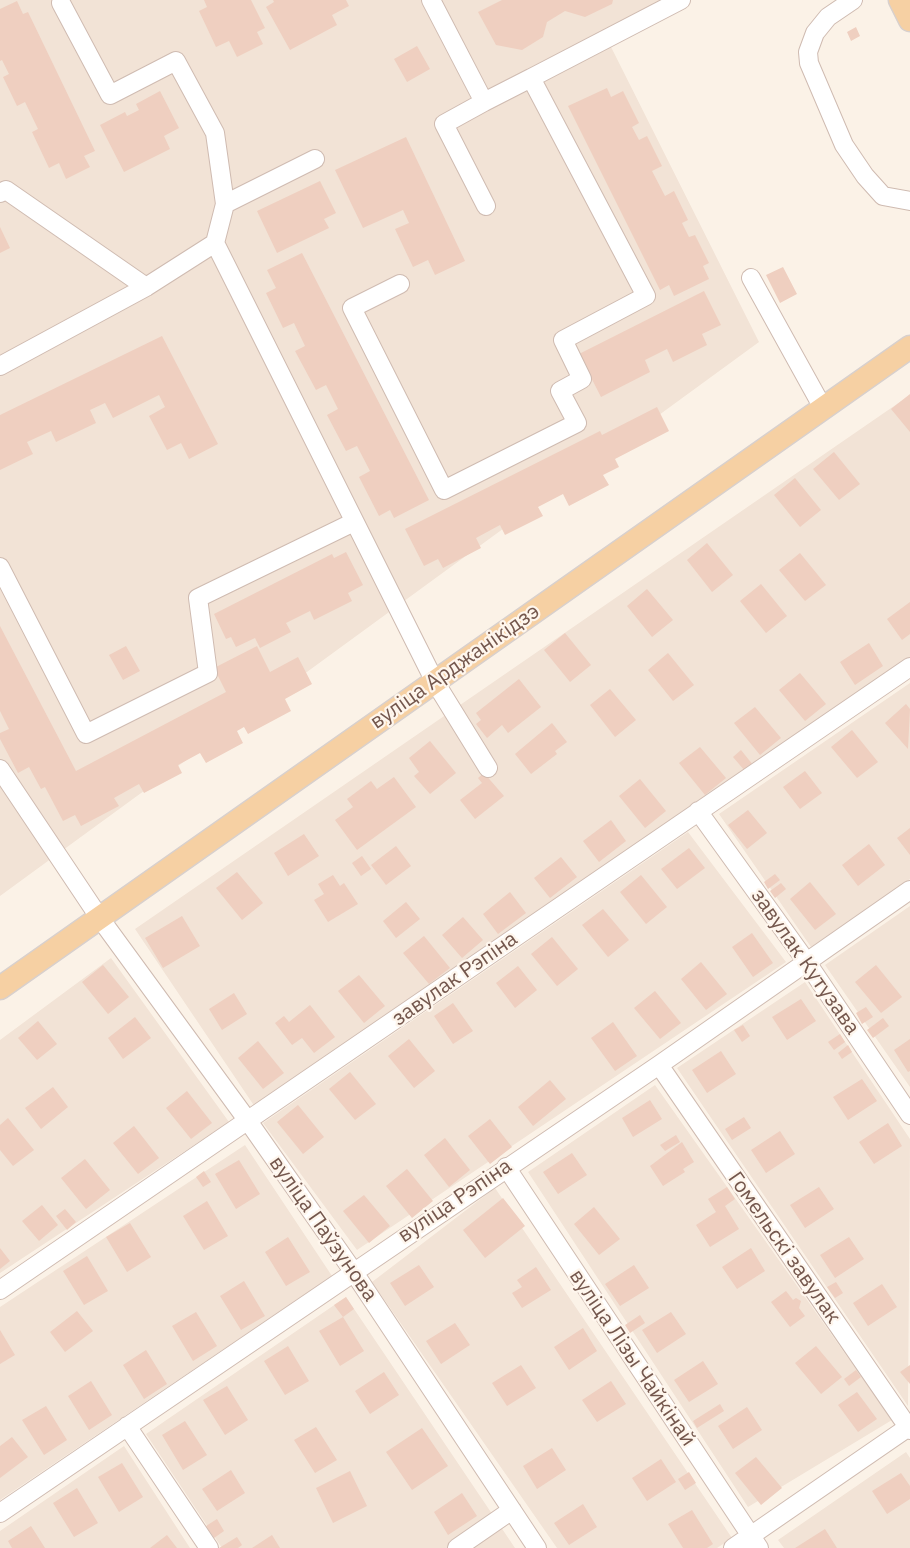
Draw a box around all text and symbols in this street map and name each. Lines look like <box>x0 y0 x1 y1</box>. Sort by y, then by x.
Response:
street label: вуліца Арджанікідзэ <box>365 599 545 735</box>
street label: завулак Кутузава <box>745 884 865 1040</box>
street label: завулак Рэпіна <box>387 926 523 1032</box>
street label: вуліца Паўзунова <box>263 1152 383 1306</box>
street label: вуліца Рэпіна <box>393 1154 517 1248</box>
street label: Гомельскі завулак <box>722 1167 846 1329</box>
street label: вуліца Лізы Чайкінай <box>563 1265 701 1451</box>

